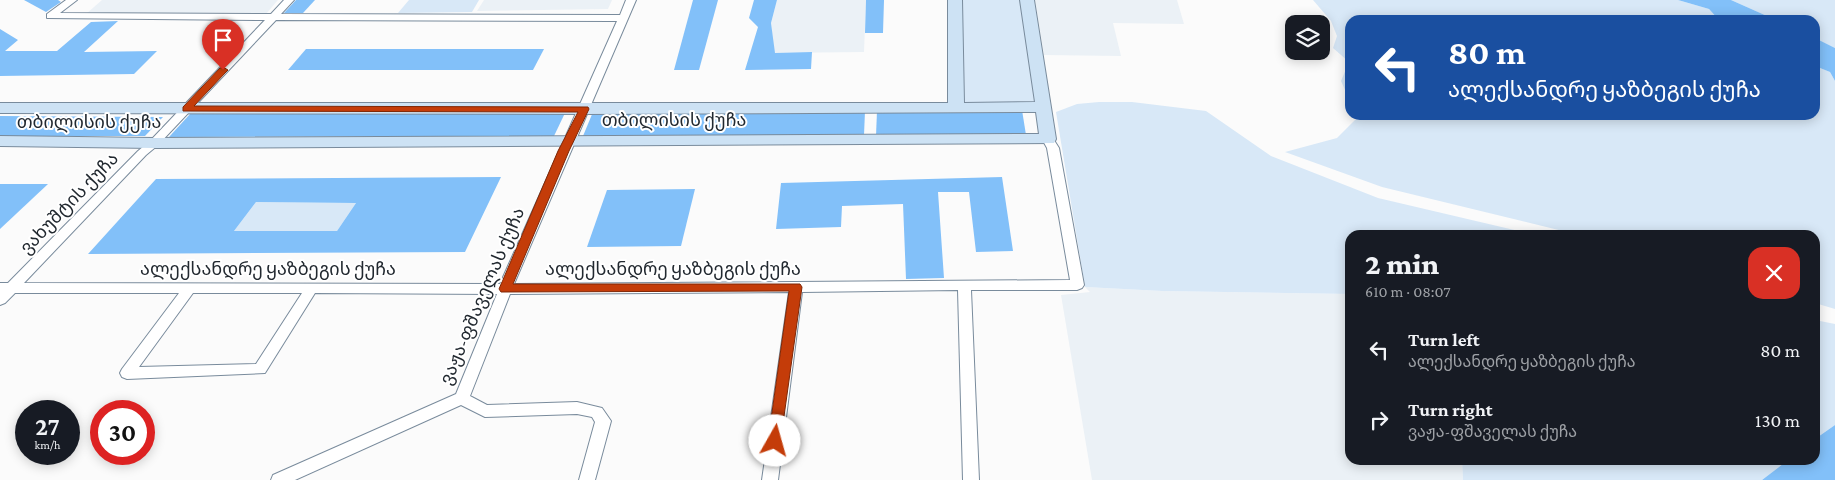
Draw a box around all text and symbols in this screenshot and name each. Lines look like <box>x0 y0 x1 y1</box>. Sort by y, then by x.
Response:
map controls <box>1285 15 1330 60</box>
button: layers <box>1285 15 1330 60</box>
pin <box>202 19 244 70</box>
icon: arrive <box>209 26 237 54</box>
text: 80 m <box>1448 33 1526 72</box>
icon: left <box>1365 35 1430 100</box>
text: ალექსანდრე ყაზბეგის ქუჩა <box>1448 77 1761 102</box>
street label: თბილისის ქუჩა <box>602 110 746 131</box>
street label: თბილისის ქუჩა <box>17 112 161 133</box>
street label: ვახუშტის ქუჩა <box>16 148 123 258</box>
street label: ვაჟა-ფშაველას ქუჩა <box>436 205 529 388</box>
text: 2 min <box>1365 247 1439 280</box>
button: close <box>1748 247 1800 299</box>
street label: ალექსანდრე ყაზბეგის ქუჩა <box>140 259 396 280</box>
street label: ალექსანდრე ყაზბეგის ქუჩა <box>545 259 801 280</box>
text: 610 m · 08:07 <box>1365 283 1451 300</box>
text: Turn left <box>1408 329 1480 350</box>
icon: left <box>1365 336 1393 364</box>
text: 80 m <box>1760 340 1800 361</box>
text: ალექსანდრე ყაზბეგის ქუჩა <box>1408 353 1636 370</box>
text: Turn right <box>1408 399 1493 420</box>
speed limit sign: 30 <box>90 400 155 465</box>
icon: right <box>1365 406 1393 434</box>
text: 130 m <box>1755 410 1800 431</box>
text: 27 <box>35 413 60 440</box>
position arrow <box>748 414 800 466</box>
text: ვაჟა-ფშაველას ქუჩა <box>1408 423 1577 440</box>
text: km/h <box>35 438 60 452</box>

